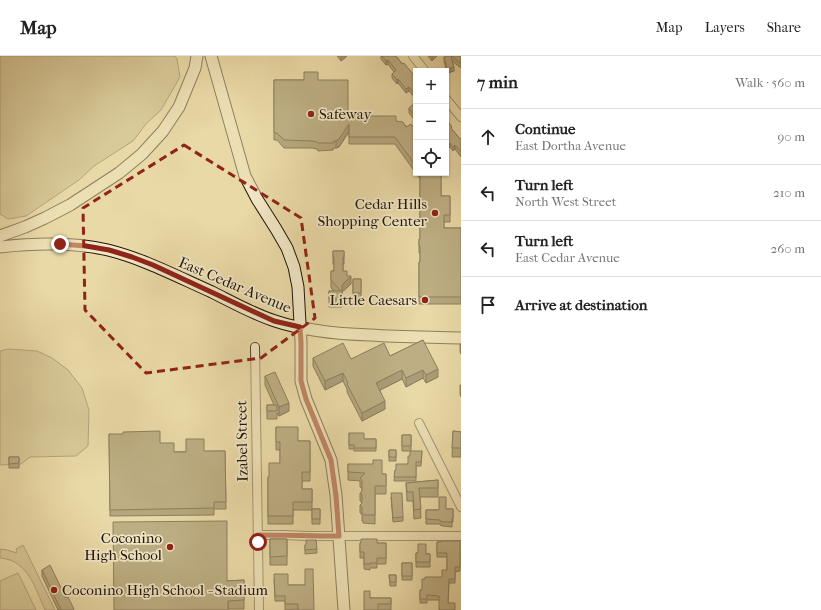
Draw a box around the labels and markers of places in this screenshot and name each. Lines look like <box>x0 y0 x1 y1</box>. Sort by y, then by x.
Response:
place label: Safeway <box>319 105 372 123</box>
marker: Safeway <box>306 109 316 119</box>
place label: Cedar Hills Shopping Center <box>317 195 428 230</box>
marker: Cedar Hills Shopping Center <box>430 208 440 218</box>
place label: Little Caesars <box>329 291 417 309</box>
marker: Little Caesars <box>420 295 430 305</box>
place label: Coconino High School <box>84 529 162 564</box>
marker: Coconino High School <box>165 542 175 552</box>
place label: Coconino High School - Stadium <box>62 581 269 599</box>
marker: Coconino High School - Stadium <box>49 585 59 595</box>

